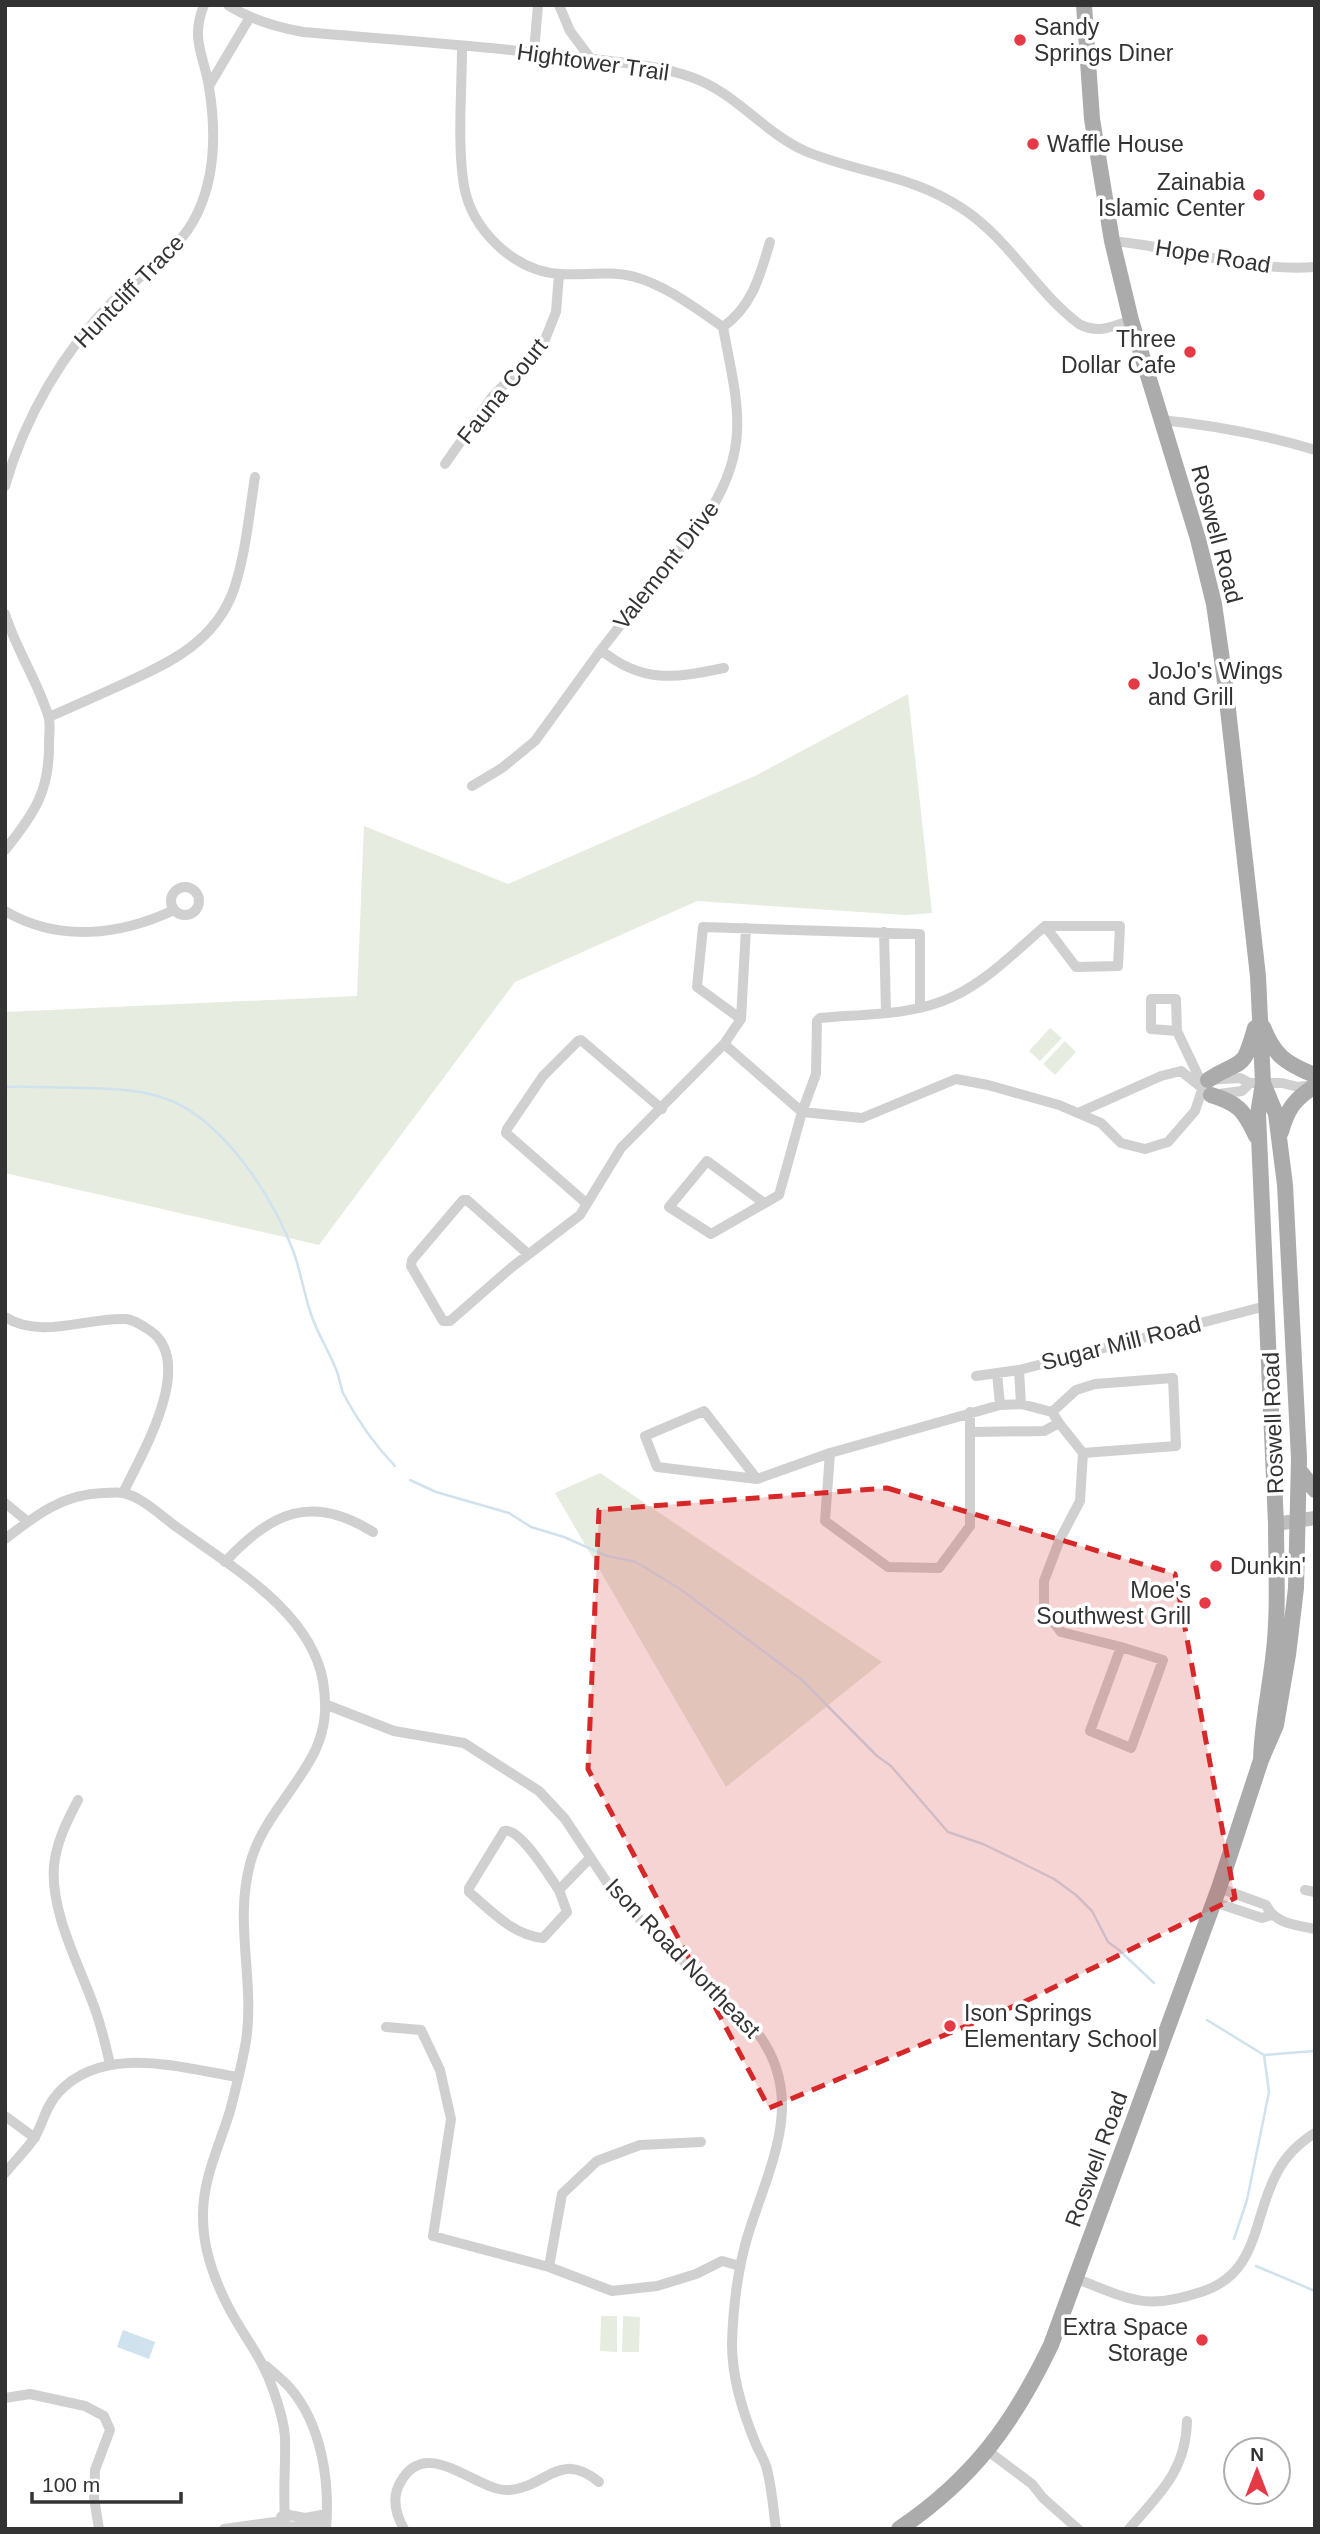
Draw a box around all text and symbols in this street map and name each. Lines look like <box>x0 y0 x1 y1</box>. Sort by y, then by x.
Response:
place label: Sandy Springs Diner <box>1034 14 1174 66</box>
marker: Sandy Springs Diner <box>1012 32 1028 48</box>
street label: Hightower Trail <box>515 38 671 86</box>
place label: Waffle House <box>1047 131 1184 157</box>
marker: Waffle House <box>1025 136 1041 152</box>
place label: Zainabia Islamic Center <box>1098 169 1245 221</box>
marker: Zainabia Islamic Center <box>1251 187 1267 203</box>
street label: Huntcliff Trace <box>69 229 189 353</box>
street label: Hope Road <box>1154 234 1272 278</box>
place label: Three Dollar Cafe <box>1061 326 1176 378</box>
street label: Fauna Court <box>452 333 553 449</box>
marker: Three Dollar Cafe <box>1182 344 1198 360</box>
street label: Roswell Road <box>1186 462 1248 606</box>
street label: Valemont Drive <box>608 496 724 634</box>
place label: JoJo's Wings and Grill <box>1148 658 1283 710</box>
marker: JoJo's Wings and Grill <box>1126 676 1142 692</box>
street label: Sugar Mill Road <box>1038 1311 1204 1375</box>
street label: Roswell Road <box>1258 1352 1288 1494</box>
place label: Dunkin' <box>1230 1553 1306 1579</box>
marker: Dunkin' <box>1208 1558 1224 1574</box>
place label: Moe's Southwest Grill <box>1036 1577 1191 1629</box>
marker: Moe's Southwest Grill <box>1197 1595 1213 1611</box>
street label: Ison Road Northeast <box>600 1873 766 2043</box>
place label: Ison Springs Elementary School <box>964 2000 1157 2052</box>
marker: Ison Springs Elementary School <box>942 2018 958 2034</box>
street label: Roswell Road <box>1060 2088 1132 2230</box>
place label: Extra Space Storage <box>1063 2314 1188 2366</box>
marker: Extra Space Storage <box>1194 2332 1210 2348</box>
north arrow <box>1222 2436 1292 2506</box>
text: N <box>1250 2444 1264 2465</box>
scale bar <box>32 2460 180 2504</box>
text: 100 m <box>42 2473 100 2496</box>

